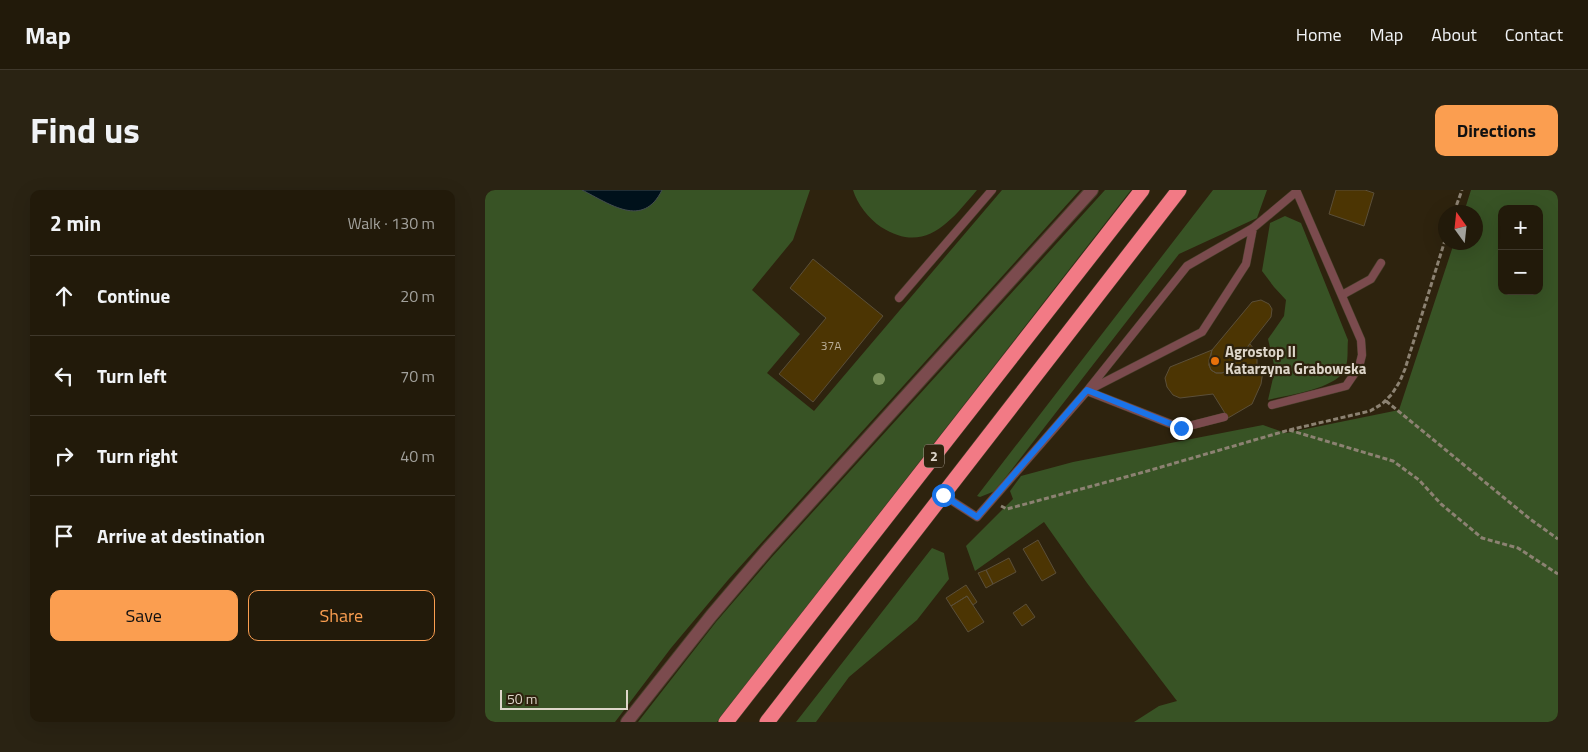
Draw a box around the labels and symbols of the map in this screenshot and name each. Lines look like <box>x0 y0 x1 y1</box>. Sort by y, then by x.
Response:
north arrow <box>1438 205 1483 250</box>
house number: 37A <box>821 336 841 355</box>
place label: Agrostop II Katarzyna Grabowska <box>1225 340 1367 380</box>
marker: Agrostop II Katarzyna Grabowska <box>1209 355 1221 367</box>
route end <box>1170 417 1193 440</box>
road number: 2 <box>924 445 944 468</box>
route start <box>932 484 955 507</box>
scale bar <box>500 687 627 710</box>

